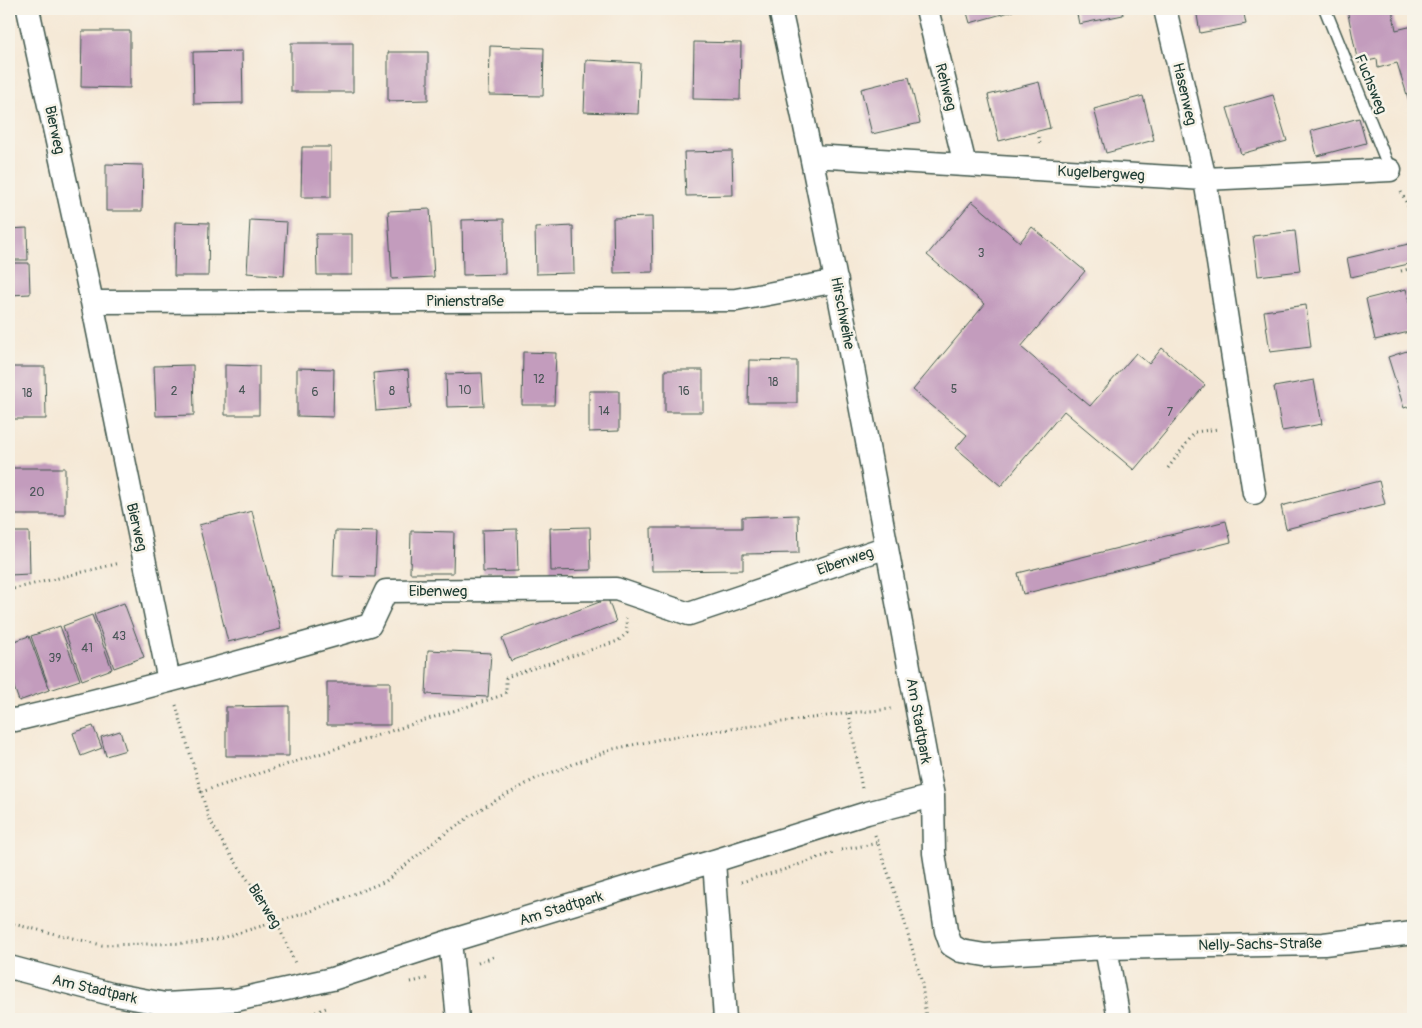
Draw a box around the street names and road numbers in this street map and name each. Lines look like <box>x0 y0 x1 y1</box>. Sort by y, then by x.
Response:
street label: Fuchsweg <box>1350 51 1391 117</box>
street label: Rehweg <box>930 61 961 113</box>
street label: Hasenweg <box>1168 61 1201 127</box>
street label: Bierweg <box>40 104 69 156</box>
street label: Kugelbergweg <box>1057 162 1145 185</box>
street label: Hirschweihe <box>826 275 859 352</box>
street label: Pinienstraße <box>426 292 505 311</box>
street label: Bierweg <box>122 501 151 553</box>
street label: Eibenweg <box>814 543 876 580</box>
street label: Eibenweg <box>409 582 467 601</box>
street label: Am Stadtpark <box>902 677 936 766</box>
street label: Bierweg <box>244 880 286 932</box>
street label: Am Stadtpark <box>517 886 606 930</box>
street label: Nelly-Sachs-Straße <box>1198 934 1323 955</box>
street label: Am Stadtpark <box>50 970 140 1009</box>

